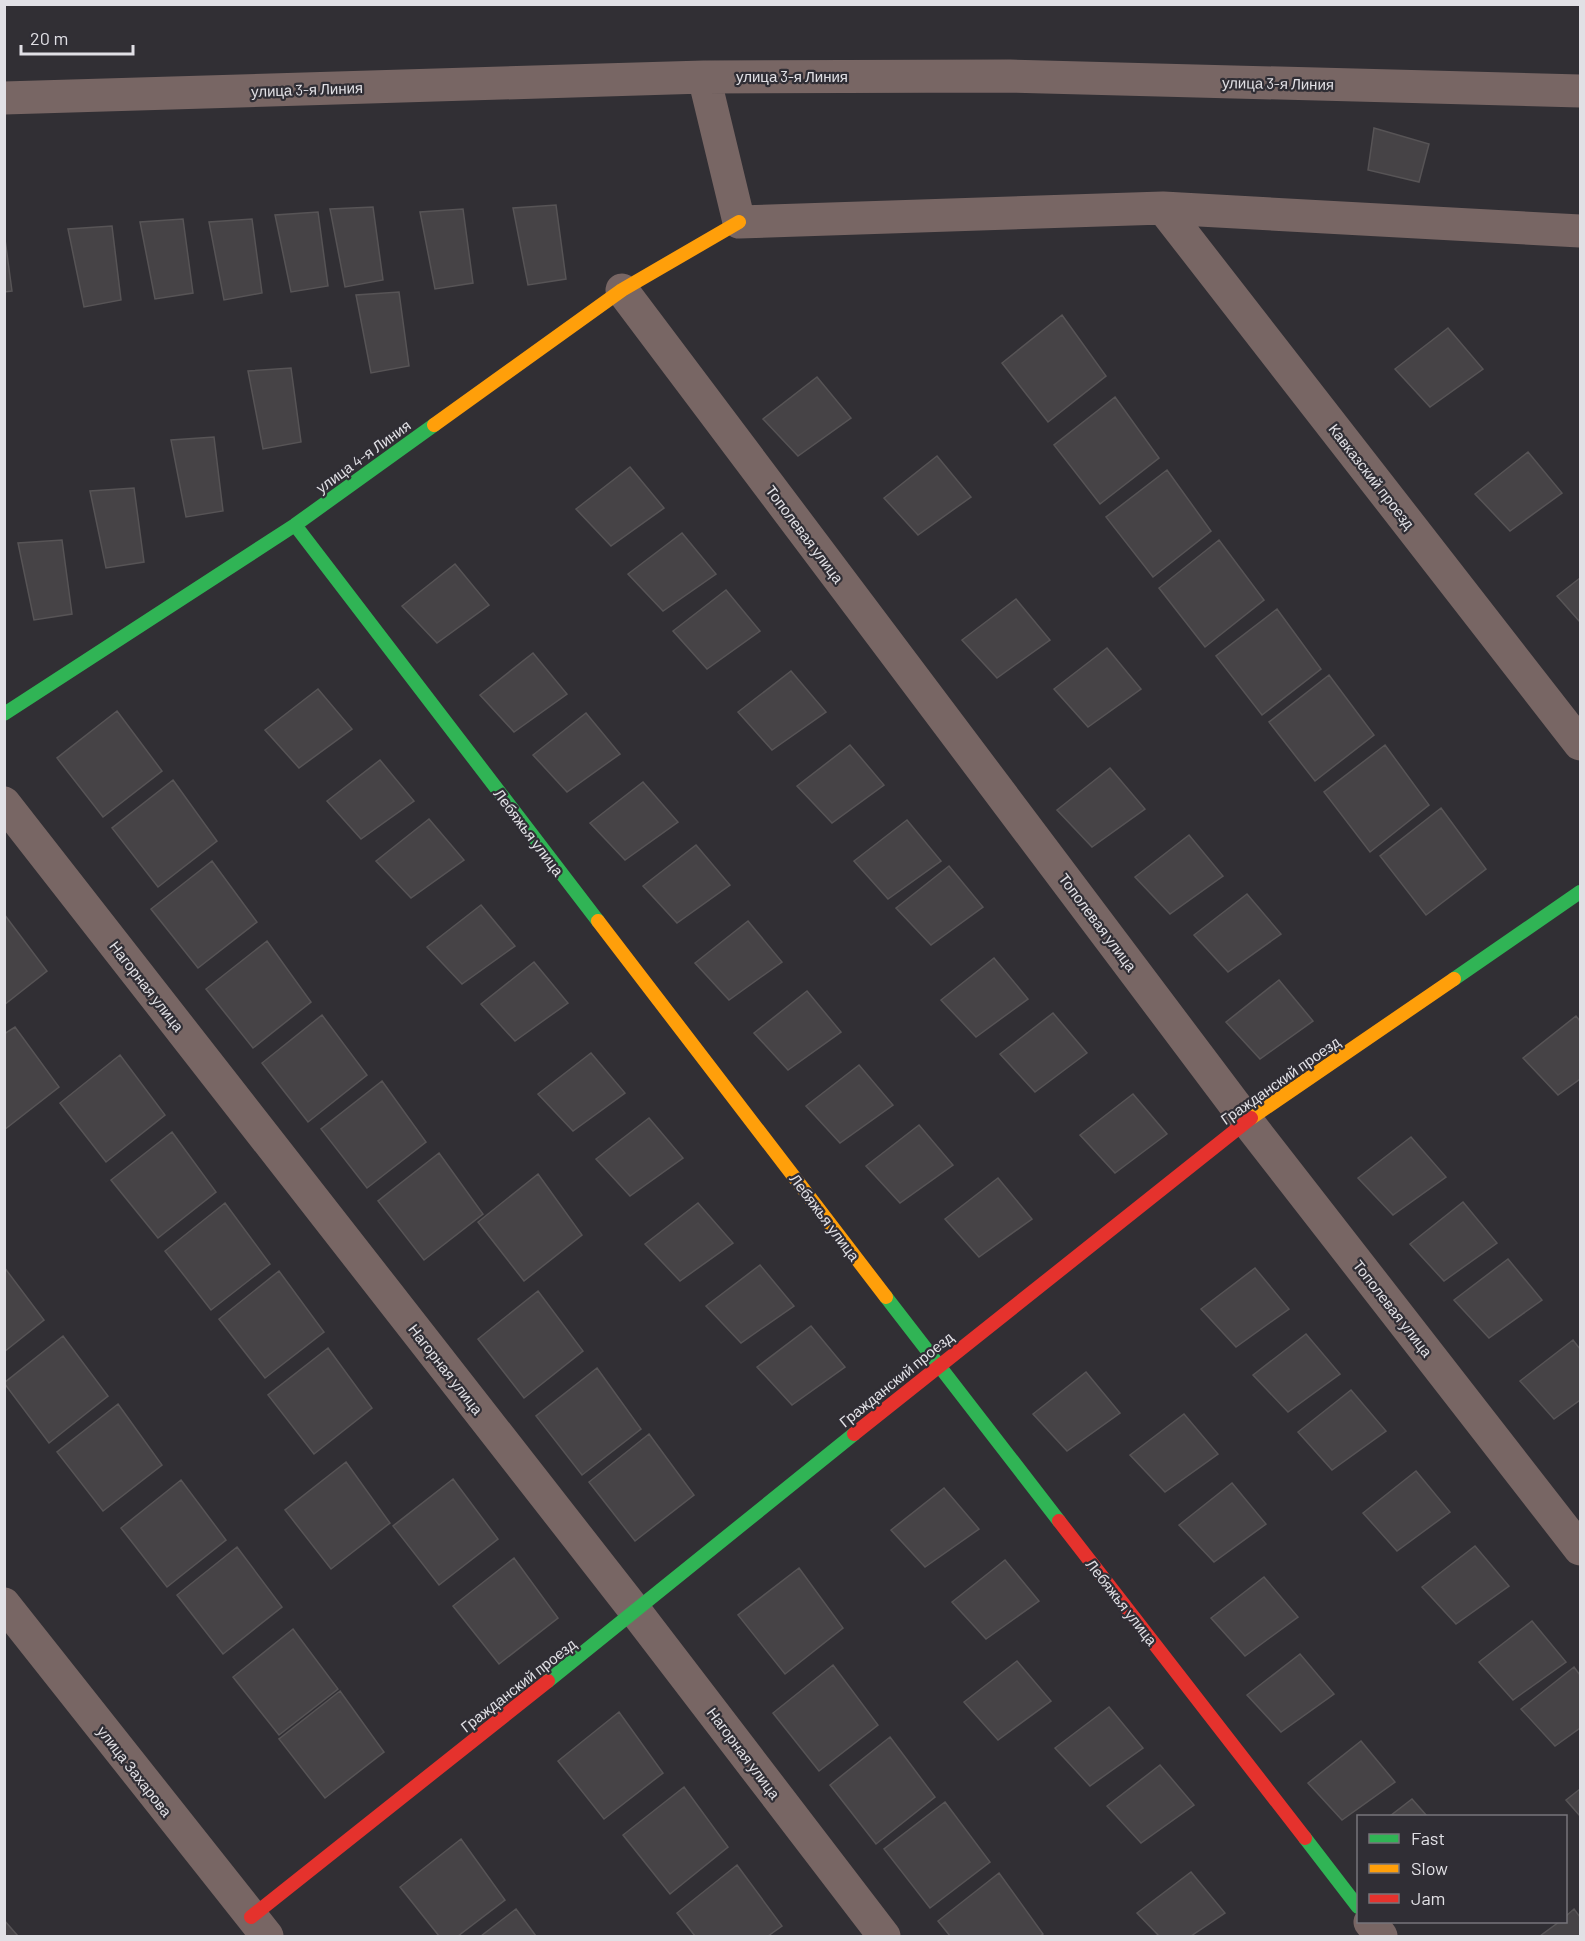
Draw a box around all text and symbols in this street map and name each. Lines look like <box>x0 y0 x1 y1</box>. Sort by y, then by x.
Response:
scale bar <box>21 18 134 56</box>
text: 20 m <box>30 27 68 49</box>
street label: улица 3-я Линия <box>736 67 848 85</box>
street label: улица 3-я Линия <box>1222 73 1334 93</box>
street label: улица 3-я Линия <box>251 78 363 100</box>
street label: улица 4-я Линия <box>312 416 414 496</box>
street label: Кавказский проезд <box>1325 420 1419 532</box>
street label: Тополевая улица <box>762 481 848 587</box>
street label: Лебяжья улица <box>490 785 568 880</box>
street label: Тополевая улица <box>1055 869 1141 975</box>
street label: Нагорная улица <box>106 937 188 1035</box>
street label: Гражданский проезд <box>1217 1032 1343 1128</box>
street label: Лебяжья улица <box>786 1170 864 1265</box>
street label: Тополевая улица <box>1350 1256 1437 1361</box>
street label: Нагорная улица <box>405 1320 487 1418</box>
street label: Гражданский проезд <box>835 1327 957 1430</box>
street label: Лебяжья улица <box>1083 1555 1162 1649</box>
street label: Гражданский проезд <box>457 1634 579 1736</box>
street label: Нагорная улица <box>704 1704 785 1803</box>
street label: улица Захарова <box>94 1722 176 1820</box>
legend <box>1357 1815 1567 1923</box>
text: Fast <box>1411 1827 1445 1849</box>
text: Slow <box>1411 1857 1448 1879</box>
text: Jam <box>1411 1887 1445 1909</box>

